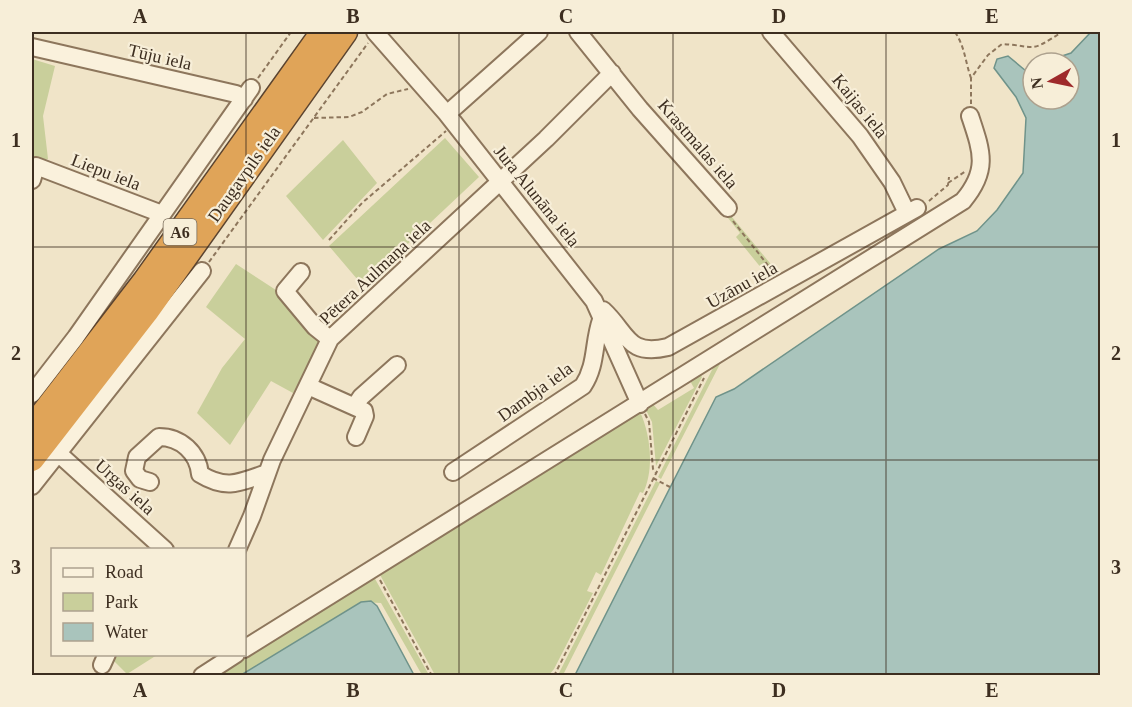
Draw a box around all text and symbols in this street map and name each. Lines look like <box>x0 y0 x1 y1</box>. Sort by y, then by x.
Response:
text: A <box>133 5 148 27</box>
text: B <box>346 5 360 27</box>
text: C <box>559 5 573 27</box>
text: D <box>772 5 786 27</box>
text: E <box>985 5 999 27</box>
street label: Tūju iela <box>126 40 194 74</box>
north arrow <box>1021 51 1081 111</box>
street label: Kaijas iela <box>828 70 892 142</box>
text: N <box>1027 76 1046 90</box>
street label: Krastmalas iela <box>654 95 742 193</box>
street label: Daugavpils iela <box>204 122 284 226</box>
text: 1 <box>11 129 21 151</box>
text: 1 <box>1111 129 1121 151</box>
street label: Jura Alunāna iela <box>490 141 584 251</box>
street label: Liepu iela <box>69 150 143 194</box>
street label: Pētera Aulmaņa iela <box>315 215 435 329</box>
road number: A6 <box>164 219 196 245</box>
street label: Uzānu iela <box>703 257 781 313</box>
text: 2 <box>11 342 21 364</box>
text: 2 <box>1111 342 1121 364</box>
street label: Dambja iela <box>494 358 576 426</box>
street label: Urgas iela <box>91 455 159 519</box>
legend <box>51 548 246 656</box>
text: 3 <box>11 556 21 578</box>
text: 3 <box>1111 556 1121 578</box>
text: Road <box>105 562 143 582</box>
text: Park <box>105 592 138 612</box>
text: Water <box>105 622 148 642</box>
text: A <box>133 679 148 701</box>
text: B <box>346 679 360 701</box>
text: C <box>559 679 573 701</box>
text: D <box>772 679 786 701</box>
text: E <box>985 679 999 701</box>

